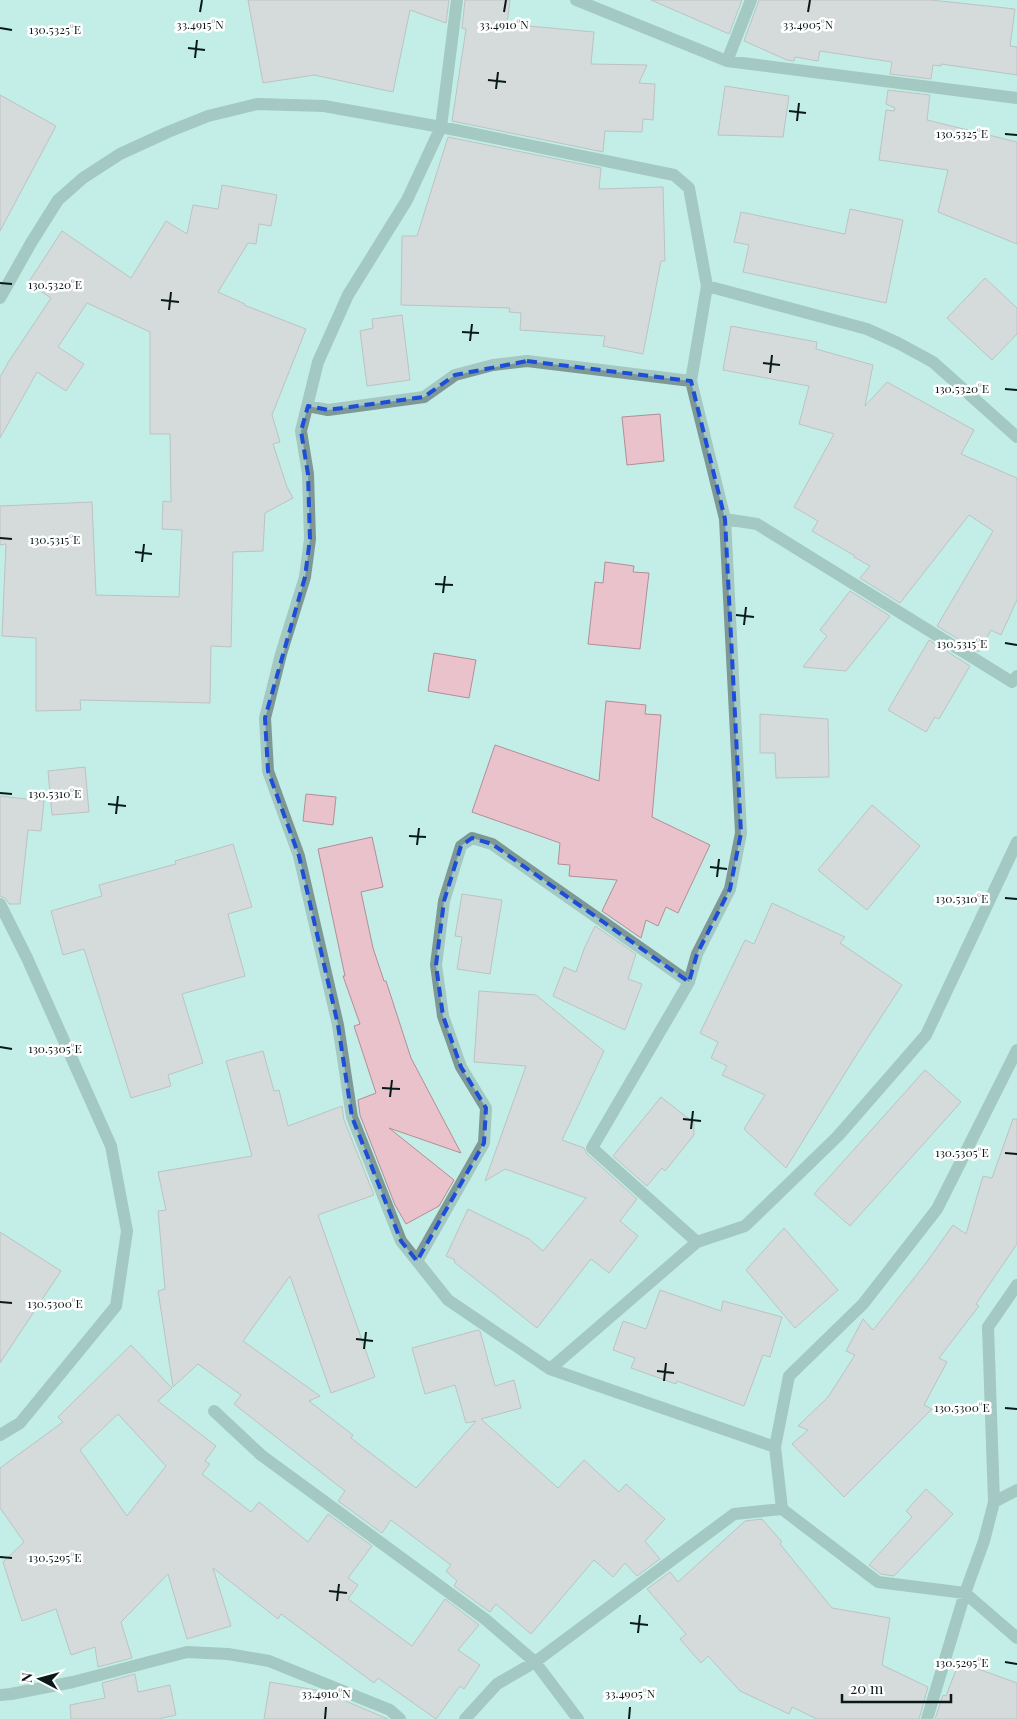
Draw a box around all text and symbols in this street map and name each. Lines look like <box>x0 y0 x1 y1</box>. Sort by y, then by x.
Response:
text: 33.4915°N <box>176 16 224 32</box>
text: 33.4910°N <box>479 16 529 32</box>
text: 33.4905°N <box>783 16 834 32</box>
text: 130.5325°E <box>29 21 81 37</box>
text: 130.5325°E <box>936 125 988 141</box>
text: 130.5320°E <box>28 276 82 292</box>
text: 130.5320°E <box>935 380 989 396</box>
text: 130.5315°E <box>30 531 80 547</box>
text: 130.5315°E <box>937 635 987 651</box>
text: 130.5310°E <box>29 785 81 801</box>
text: 130.5310°E <box>936 890 988 906</box>
text: 130.5305°E <box>28 1040 82 1056</box>
text: 130.5305°E <box>935 1144 989 1160</box>
text: 130.5300°E <box>27 1295 83 1311</box>
text: 130.5300°E <box>934 1399 990 1415</box>
text: 130.5295°E <box>29 1549 81 1565</box>
north arrow <box>15 1654 65 1704</box>
text: 130.5295°E <box>936 1654 988 1670</box>
text: N <box>17 1672 37 1684</box>
scale bar <box>842 1672 951 1704</box>
text: 20 m <box>850 1678 884 1698</box>
text: 33.4910°N <box>301 1685 351 1701</box>
text: 33.4905°N <box>605 1685 656 1701</box>

